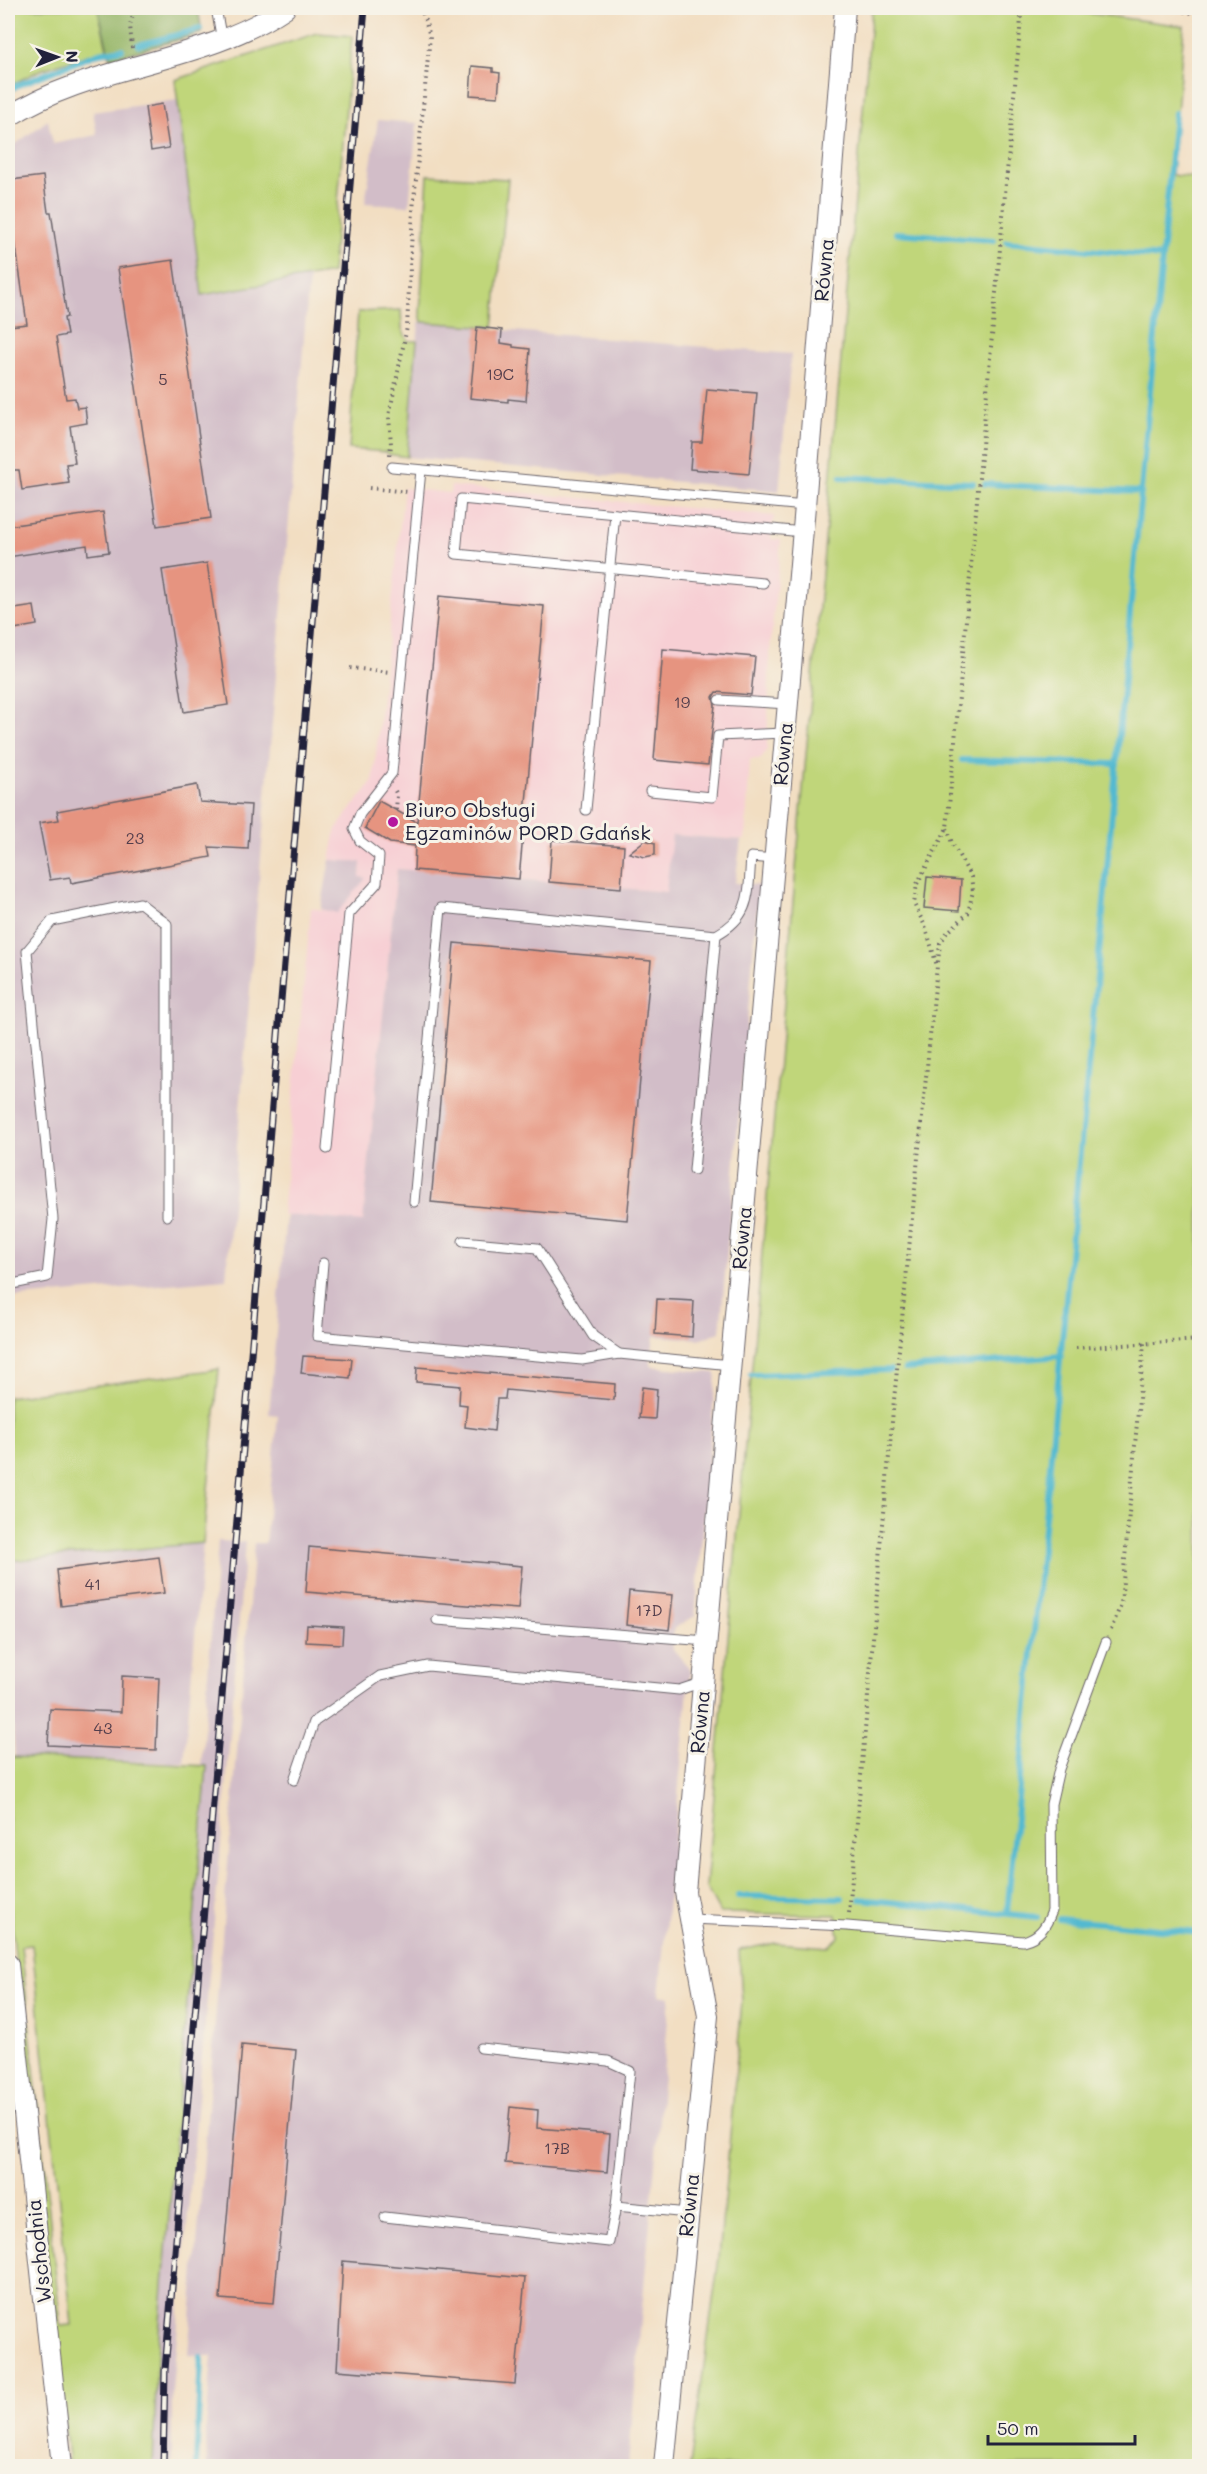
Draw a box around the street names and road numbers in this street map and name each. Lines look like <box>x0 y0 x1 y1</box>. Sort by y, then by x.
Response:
street label: Równa <box>807 237 839 303</box>
street label: Równa <box>766 721 798 787</box>
street label: Równa <box>725 1205 757 1271</box>
street label: Równa <box>683 1689 715 1755</box>
street label: Równa <box>672 2172 704 2238</box>
street label: Wschodnia <box>20 2198 56 2304</box>

